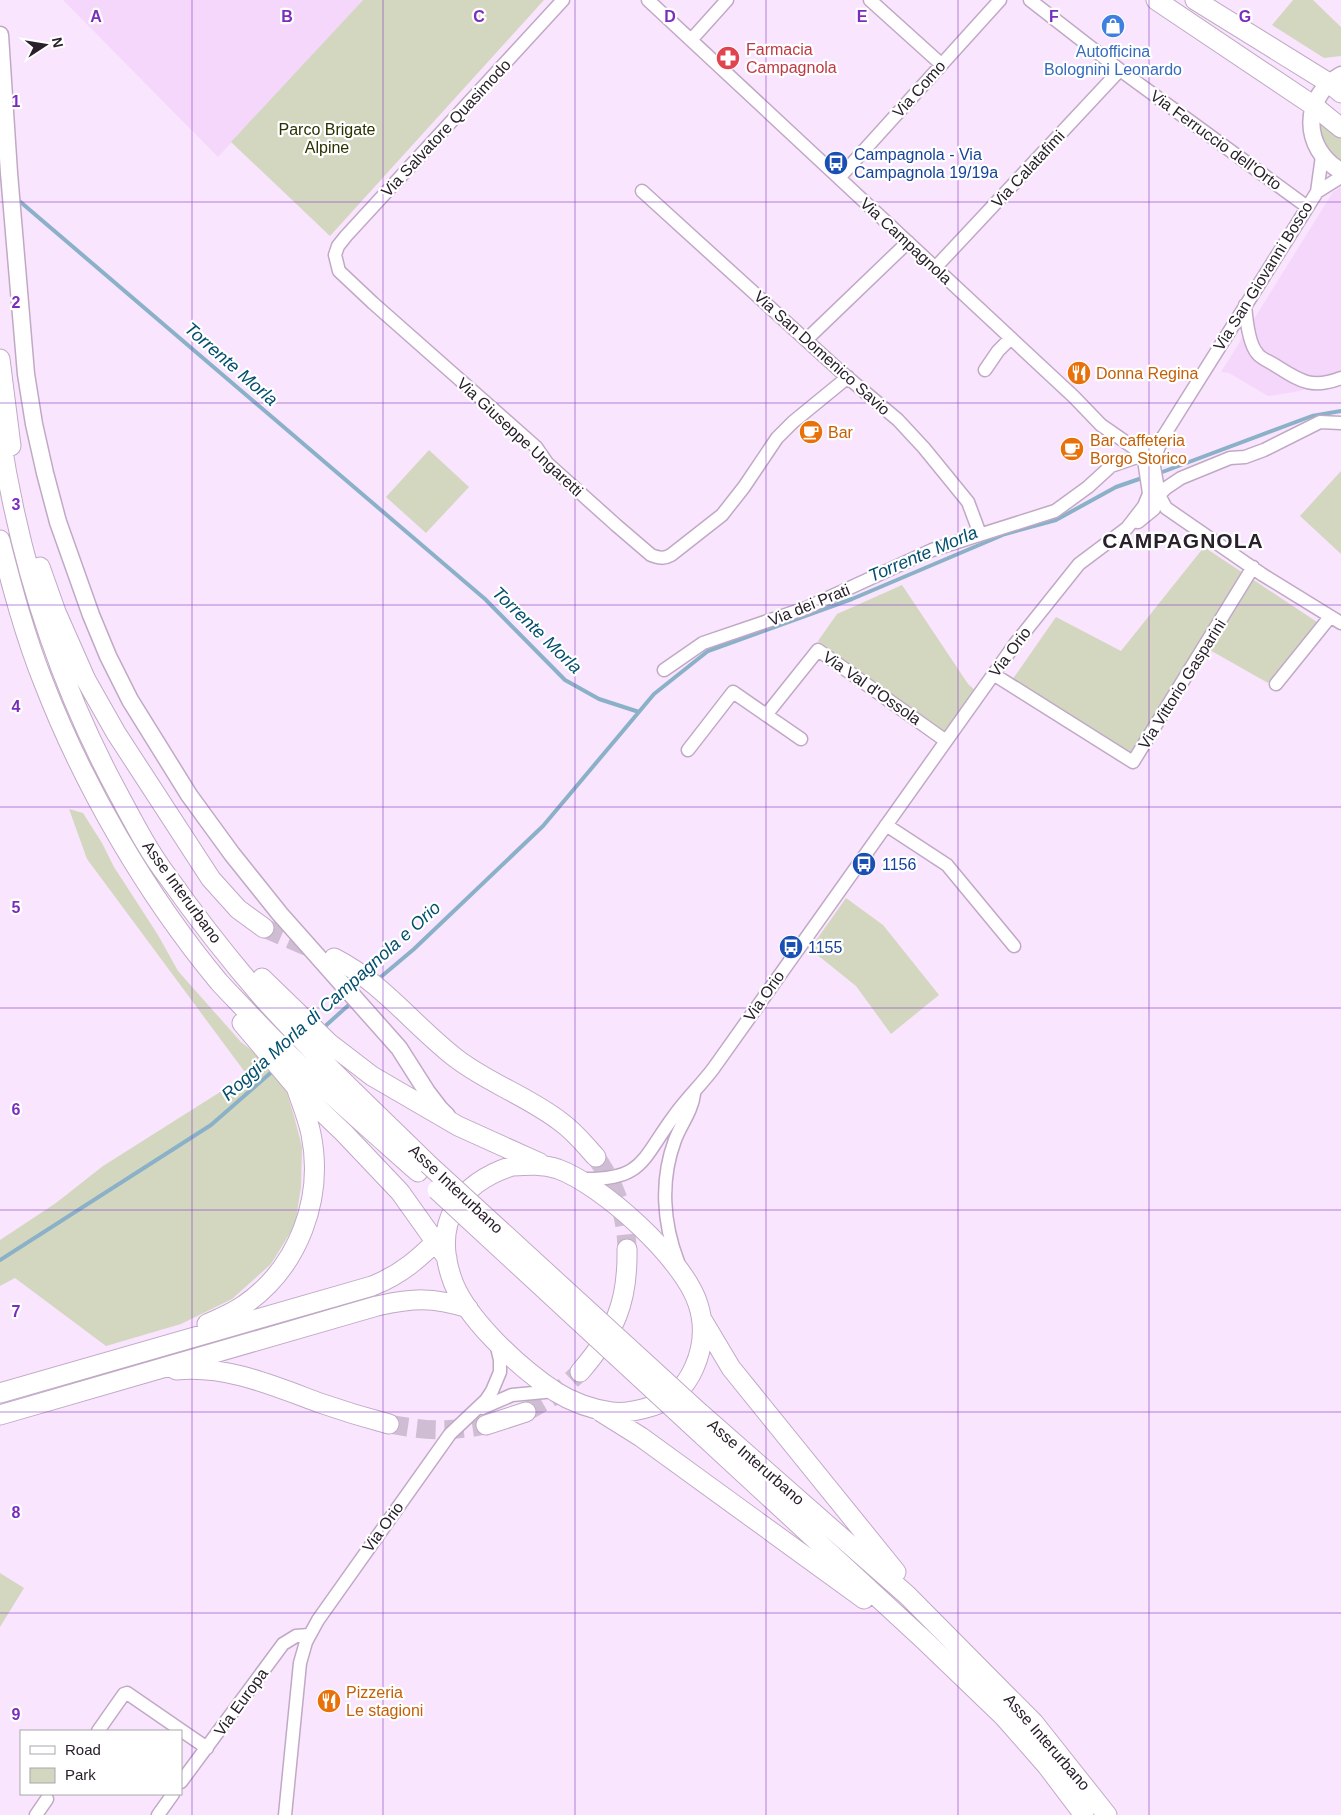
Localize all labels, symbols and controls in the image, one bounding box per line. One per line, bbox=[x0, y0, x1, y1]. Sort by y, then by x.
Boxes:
text: A bbox=[90, 8, 102, 25]
text: B bbox=[281, 8, 293, 25]
text: C bbox=[473, 8, 485, 25]
text: D bbox=[664, 8, 676, 25]
text: E bbox=[857, 8, 868, 25]
text: F bbox=[1049, 8, 1059, 25]
text: G bbox=[1239, 8, 1251, 25]
shop icon: Autofficina Bolognini Leonardo bbox=[1100, 13, 1126, 39]
north arrow bbox=[20, 20, 70, 70]
text: N bbox=[49, 36, 67, 49]
place label: Farmacia Campagnola bbox=[746, 41, 837, 76]
place label: Autofficina Bolognini Leonardo bbox=[1044, 43, 1182, 78]
pharmacy icon: Farmacia Campagnola bbox=[715, 45, 741, 71]
street label: Via Salvatore Quasimodo bbox=[378, 56, 514, 200]
street label: Via Como bbox=[889, 57, 949, 121]
street label: Via Ferruccio dell'Orto bbox=[1147, 87, 1285, 193]
text: 1 bbox=[12, 93, 21, 110]
park label: Parco Brigate Alpine bbox=[279, 121, 376, 156]
street label: Via Calatafimi bbox=[988, 127, 1068, 211]
place label: Campagnola - Via Campagnola 19/19a bbox=[854, 146, 998, 181]
bus stop icon: Campagnola - Via Campagnola 19/19a bbox=[823, 150, 849, 176]
street label: Via Campagnola bbox=[857, 195, 955, 288]
street label: Via San Giovanni Bosco bbox=[1210, 198, 1316, 354]
street label: Via San Domenico Savio bbox=[751, 288, 893, 418]
text: 2 bbox=[12, 294, 21, 311]
water label: Torrente Morla bbox=[181, 318, 281, 410]
restaurant icon: Donna Regina bbox=[1066, 360, 1092, 386]
place label: Donna Regina bbox=[1096, 365, 1198, 382]
street label: Via Giuseppe Ungaretti bbox=[454, 374, 586, 500]
cafe icon: Bar bbox=[798, 419, 824, 445]
place label: Bar bbox=[828, 424, 854, 441]
place label: Bar caffeteria Borgo Storico bbox=[1090, 432, 1187, 467]
cafe icon: Bar caffeteria Borgo Storico bbox=[1059, 436, 1085, 462]
text: 3 bbox=[12, 496, 21, 513]
water label: Torrente Morla bbox=[866, 522, 980, 586]
district label: CAMPAGNOLA bbox=[1102, 529, 1264, 552]
street label: Via dei Prati bbox=[766, 581, 852, 629]
water label: Torrente Morla bbox=[488, 582, 586, 678]
street label: Via Vittorio Gasparini bbox=[1135, 616, 1229, 752]
street label: Via Orio bbox=[986, 624, 1034, 680]
street label: Via Val d'Ossola bbox=[820, 648, 924, 728]
text: 4 bbox=[12, 698, 21, 715]
street label: Asse Interurbano bbox=[139, 838, 225, 946]
bus stop icon: 1156 bbox=[851, 851, 877, 877]
place label: 1156 bbox=[882, 856, 917, 873]
water label: Roggia Morla di Campagnola e Orio bbox=[218, 897, 444, 1105]
text: 5 bbox=[12, 899, 21, 916]
bus stop icon: 1155 bbox=[778, 934, 804, 960]
place label: 1155 bbox=[808, 939, 843, 956]
street label: Via Orio bbox=[741, 967, 788, 1024]
text: 6 bbox=[12, 1101, 21, 1118]
street label: Asse Interurbano bbox=[406, 1141, 506, 1237]
text: 7 bbox=[12, 1303, 21, 1320]
street label: Asse Interurbano bbox=[704, 1416, 808, 1508]
street label: Via Orio bbox=[359, 1499, 407, 1555]
text: 8 bbox=[12, 1504, 21, 1521]
street label: Via Europa bbox=[211, 1665, 271, 1739]
place label: Pizzeria Le stagioni bbox=[346, 1684, 423, 1719]
restaurant icon: Pizzeria Le stagioni bbox=[316, 1688, 342, 1714]
street label: Asse Interurbano bbox=[1001, 1690, 1093, 1794]
text: 9 bbox=[12, 1706, 21, 1723]
legend bbox=[20, 1730, 182, 1795]
text: Road bbox=[65, 1741, 101, 1758]
text: Park bbox=[65, 1766, 96, 1783]

